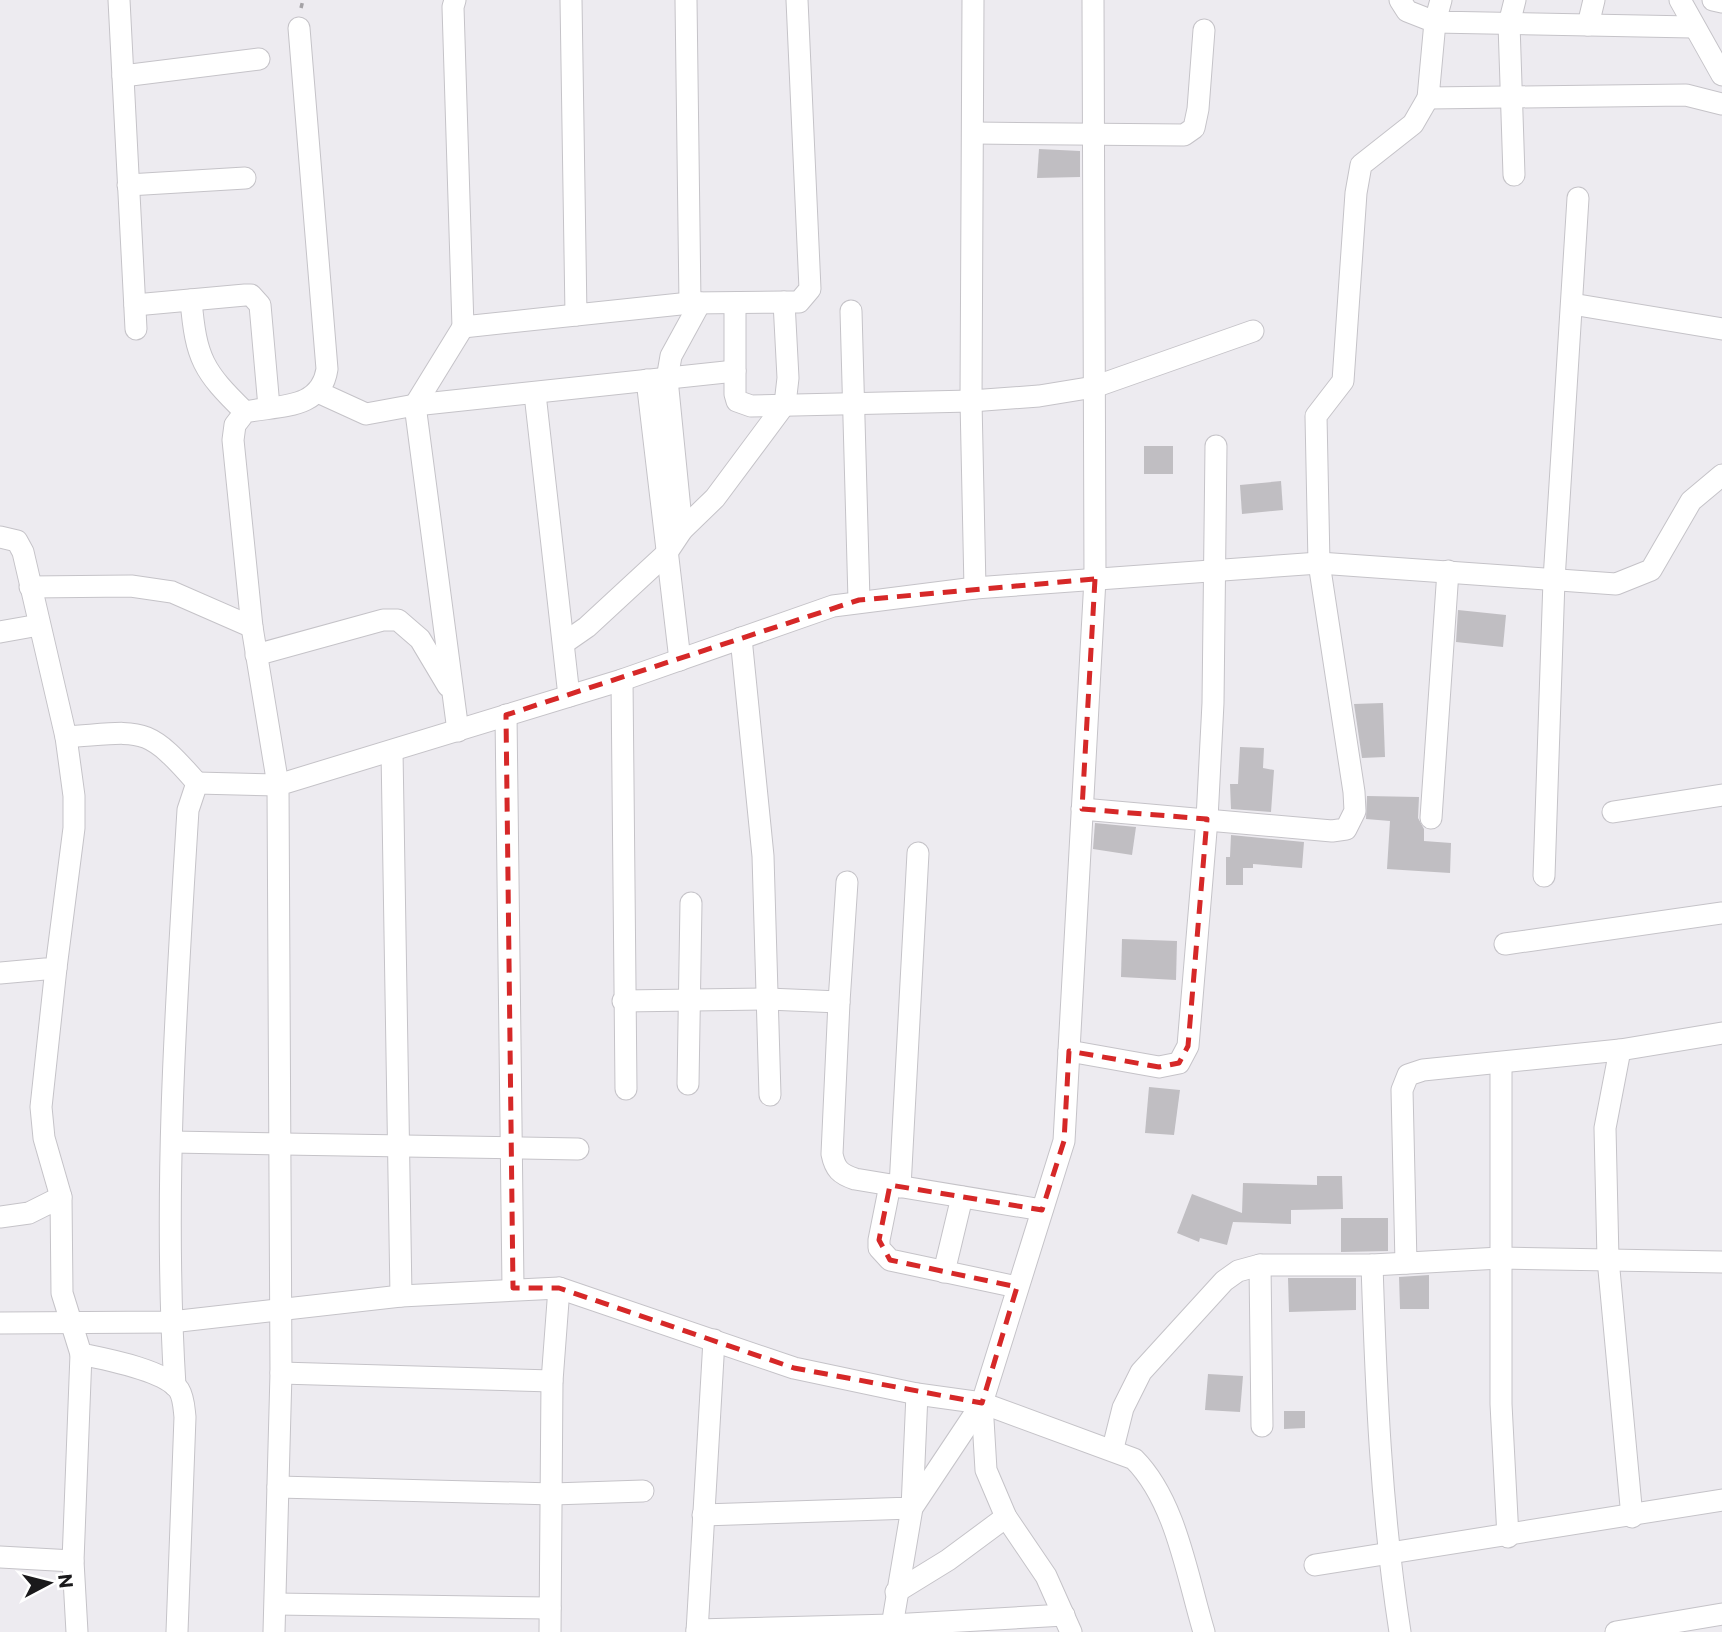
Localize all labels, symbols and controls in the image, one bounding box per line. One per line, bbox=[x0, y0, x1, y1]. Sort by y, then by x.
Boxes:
north arrow bbox=[14, 1548, 84, 1618]
text: N bbox=[54, 1572, 79, 1589]

